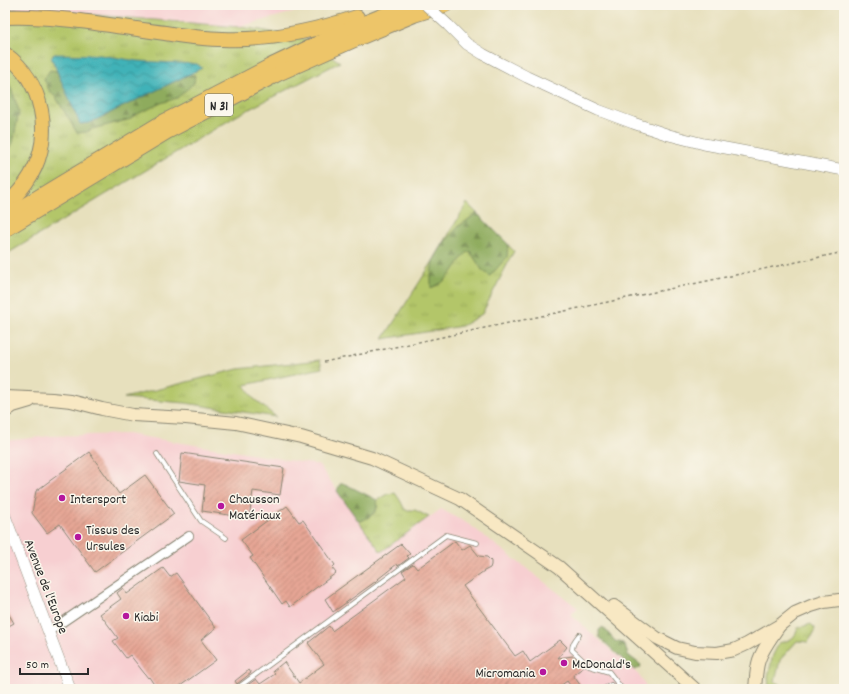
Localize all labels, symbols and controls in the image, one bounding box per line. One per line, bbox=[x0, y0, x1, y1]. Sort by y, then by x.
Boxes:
road number: N 31 bbox=[205, 94, 233, 116]
place label: Intersport bbox=[70, 490, 126, 510]
place label: Chausson Matériaux bbox=[229, 490, 281, 526]
marker: Intersport bbox=[57, 493, 67, 503]
marker: Chausson Matériaux bbox=[216, 501, 226, 511]
place label: Tissus des Ursules bbox=[86, 521, 140, 557]
marker: Tissus des Ursules bbox=[73, 532, 83, 542]
street label: Avenue de l'Europe bbox=[18, 536, 72, 637]
place label: Kiabi bbox=[134, 608, 159, 628]
marker: Kiabi bbox=[121, 611, 131, 621]
scale bar bbox=[20, 650, 88, 676]
place label: McDonald's bbox=[572, 655, 631, 675]
text: 50 m bbox=[26, 657, 49, 674]
marker: McDonald's bbox=[559, 658, 569, 668]
place label: Micromania bbox=[475, 664, 535, 684]
marker: Micromania bbox=[538, 667, 548, 677]

